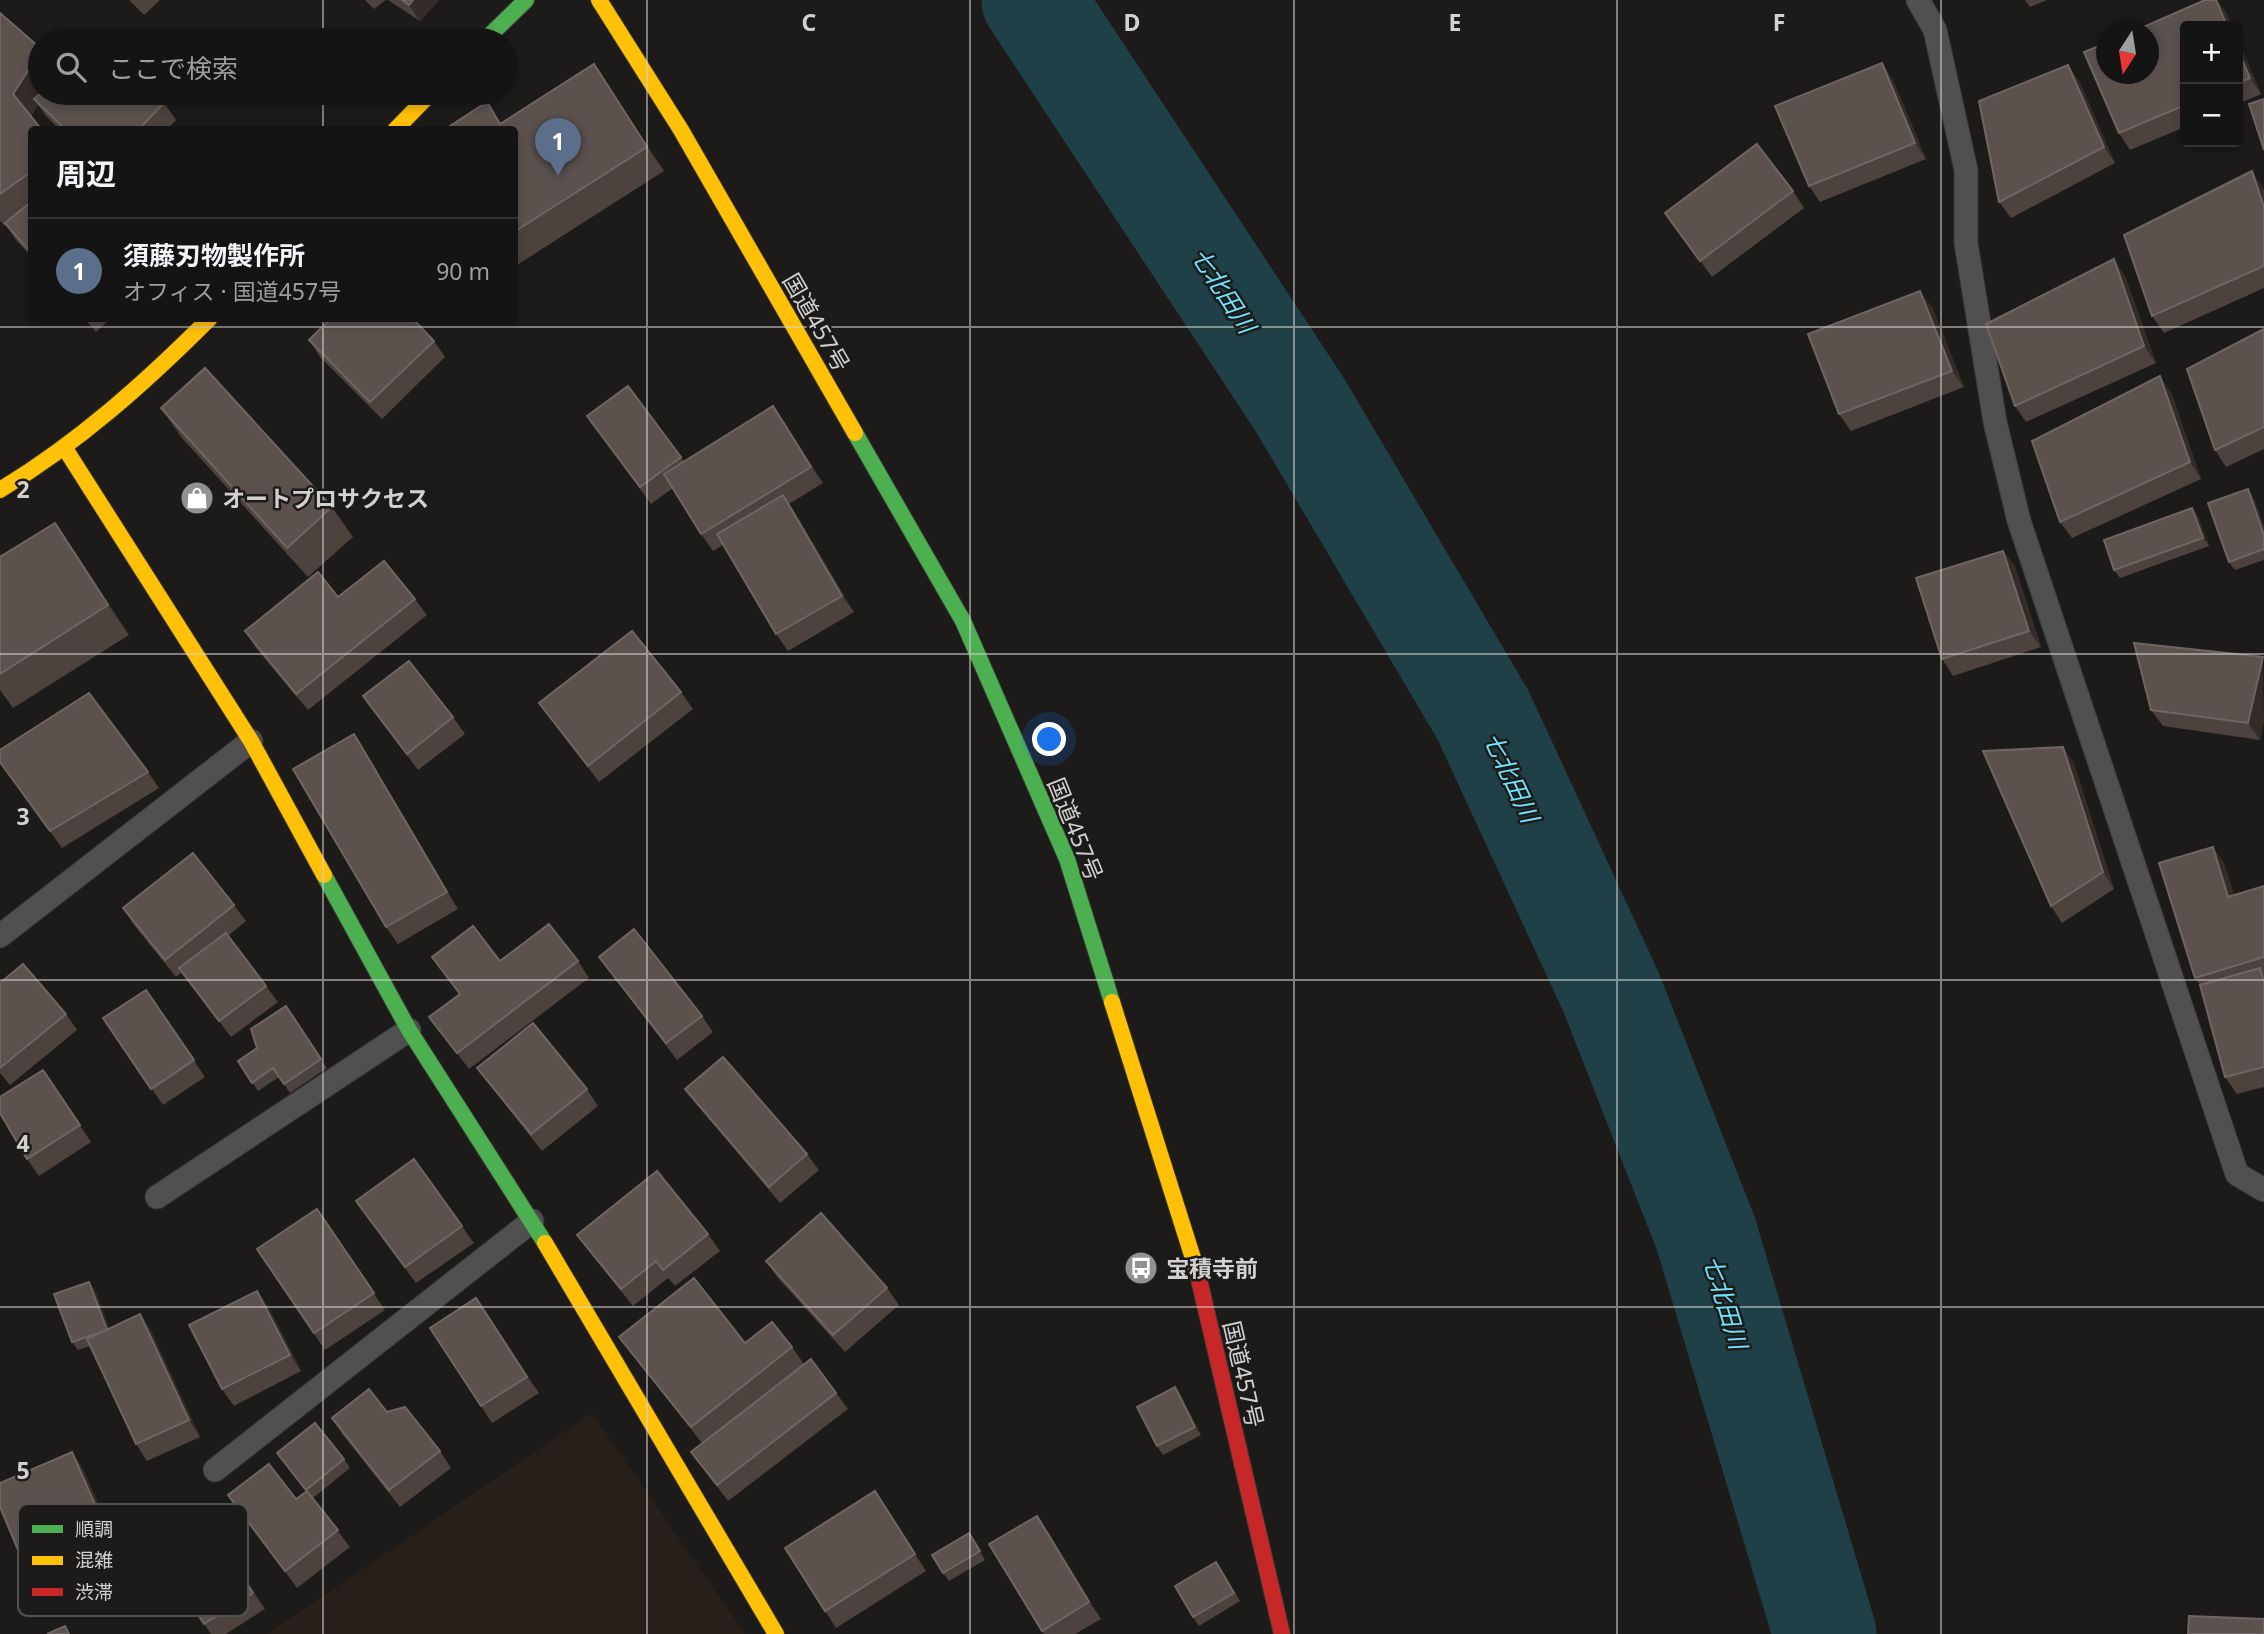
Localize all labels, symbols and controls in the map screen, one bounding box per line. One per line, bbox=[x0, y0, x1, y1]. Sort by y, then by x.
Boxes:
text: C bbox=[802, 6, 817, 38]
text: D bbox=[1124, 6, 1140, 38]
text: E bbox=[1449, 6, 1461, 38]
text: F bbox=[1773, 6, 1785, 38]
north arrow bbox=[2096, 21, 2159, 84]
map controls bbox=[2180, 21, 2243, 147]
button: + bbox=[2180, 21, 2243, 84]
search box bbox=[28, 28, 518, 105]
icon: search bbox=[52, 48, 90, 86]
text: ここで検索 bbox=[108, 50, 238, 86]
button: − bbox=[2180, 84, 2243, 147]
pin: 1 bbox=[535, 118, 581, 176]
text: 周辺 bbox=[56, 153, 116, 194]
text: 須藤刃物製作所 bbox=[123, 237, 305, 273]
water label: 七北田川 bbox=[1184, 241, 1266, 342]
text: 1 bbox=[72, 255, 86, 287]
text: 90 m bbox=[436, 255, 490, 287]
street label: 国道457号 bbox=[776, 267, 858, 377]
text: オフィス · 国道457号 bbox=[123, 275, 341, 307]
text: 2 bbox=[16, 473, 30, 505]
shop icon: オートプロサクセス bbox=[178, 479, 216, 517]
place label: オートプロサクセス bbox=[222, 482, 429, 514]
your location bbox=[1032, 722, 1066, 756]
water label: 七北田川 bbox=[1477, 727, 1549, 830]
street label: 国道457号 bbox=[1041, 773, 1111, 885]
text: 3 bbox=[16, 800, 30, 832]
text: 4 bbox=[16, 1127, 30, 1159]
bus stop icon: 宝積寺前 bbox=[1122, 1249, 1160, 1287]
water label: 七北田川 bbox=[1696, 1251, 1757, 1356]
place label: 宝積寺前 bbox=[1166, 1252, 1258, 1284]
street label: 国道457号 bbox=[1216, 1318, 1272, 1430]
text: 5 bbox=[16, 1454, 30, 1486]
legend bbox=[18, 1504, 248, 1616]
text: 順調 bbox=[75, 1516, 113, 1542]
text: 混雑 bbox=[75, 1547, 113, 1573]
text: 渋滞 bbox=[75, 1579, 113, 1605]

